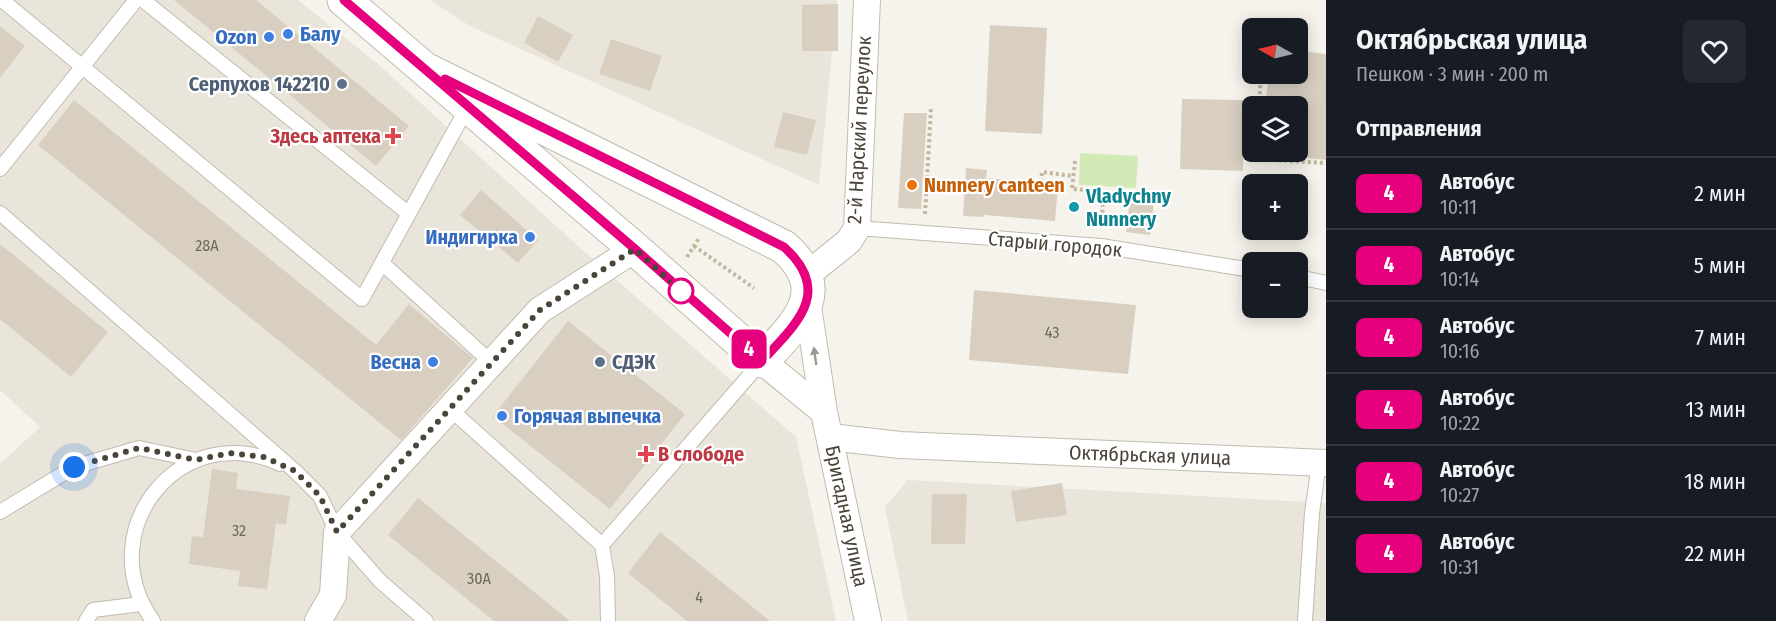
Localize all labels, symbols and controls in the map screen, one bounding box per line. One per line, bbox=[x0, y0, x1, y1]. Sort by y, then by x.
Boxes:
north arrow bbox=[1242, 18, 1308, 84]
map controls bbox=[1242, 18, 1308, 318]
button: heart bbox=[1683, 20, 1746, 83]
place label: Балу bbox=[300, 22, 341, 46]
text: Октябрьская улица bbox=[1356, 23, 1587, 56]
place label: Ozon bbox=[215, 25, 257, 49]
marker: Балу bbox=[281, 27, 295, 41]
marker: Ozon bbox=[262, 30, 276, 44]
street label: 2-й Нарский переулок bbox=[842, 35, 876, 225]
text: Пешком · 3 мин · 200 m bbox=[1356, 62, 1548, 86]
place label: Серпухов 142210 bbox=[189, 72, 330, 96]
marker: Серпухов 142210 bbox=[335, 77, 349, 91]
button: layers bbox=[1242, 96, 1308, 162]
text: Отправления bbox=[1356, 115, 1482, 142]
place label: Здесь аптека bbox=[269, 124, 381, 148]
marker: Здесь аптека bbox=[386, 129, 400, 143]
text: Автобус bbox=[1440, 168, 1515, 195]
place label: Nunnery canteen bbox=[924, 173, 1065, 197]
button: + bbox=[1242, 174, 1308, 240]
marker: Nunnery canteen bbox=[905, 178, 919, 192]
text: 4 bbox=[1384, 180, 1394, 206]
text: 2 мин bbox=[1694, 180, 1746, 207]
place label: Vladychny Nunnery bbox=[1085, 184, 1172, 231]
text: 10:11 bbox=[1440, 195, 1477, 219]
marker: Vladychny Nunnery bbox=[1067, 200, 1081, 214]
place label: Индигирка bbox=[425, 225, 518, 249]
street label: Старый городок bbox=[987, 226, 1124, 262]
marker: Индигирка bbox=[523, 230, 537, 244]
house number: 28А bbox=[195, 236, 219, 255]
text: Автобус bbox=[1440, 240, 1515, 267]
button: − bbox=[1242, 252, 1308, 318]
text: 4 bbox=[1384, 252, 1394, 278]
text: 5 мин bbox=[1694, 252, 1746, 279]
text: 10:14 bbox=[1440, 267, 1479, 291]
unlabelled marker bbox=[668, 278, 694, 304]
text: Автобус bbox=[1440, 312, 1515, 339]
house number: 43 bbox=[1045, 323, 1059, 342]
text: 4 bbox=[1384, 324, 1394, 350]
text: 7 мин bbox=[1695, 324, 1746, 351]
line badge: 4 bbox=[730, 330, 768, 368]
text: 4 bbox=[744, 336, 754, 362]
text: 10:16 bbox=[1440, 339, 1479, 363]
one-way arrow bbox=[811, 346, 820, 365]
place label: Весна bbox=[370, 350, 421, 374]
place label: СДЭК bbox=[612, 350, 656, 374]
marker: Весна bbox=[426, 355, 440, 369]
marker: СДЭК bbox=[593, 355, 607, 369]
text: Автобус bbox=[1440, 384, 1515, 411]
text: 4 bbox=[1384, 396, 1394, 422]
text: 13 мин bbox=[1685, 396, 1746, 423]
place label: Горячая выпечка bbox=[514, 404, 661, 428]
marker: Горячая выпечка bbox=[495, 409, 509, 423]
text: 10:22 bbox=[1440, 411, 1480, 435]
street label: Октябрьская улица bbox=[1069, 440, 1231, 470]
place label: В слободе bbox=[658, 442, 744, 466]
street label: Бригадная улица bbox=[820, 443, 874, 589]
marker: В слободе bbox=[639, 447, 653, 461]
your location bbox=[59, 452, 89, 482]
text: Автобус bbox=[1440, 456, 1515, 483]
text: 4 bbox=[1384, 468, 1394, 494]
text: 18 мин bbox=[1684, 468, 1746, 495]
text: 10:27 bbox=[1440, 483, 1479, 507]
house number: 32 bbox=[232, 521, 246, 540]
text: Автобус bbox=[1440, 528, 1515, 555]
text: 4 bbox=[1384, 540, 1394, 566]
text: 22 мин bbox=[1685, 540, 1746, 567]
text: 10:31 bbox=[1440, 555, 1479, 579]
house number: 30А bbox=[467, 569, 492, 588]
house number: 4 bbox=[695, 588, 703, 607]

